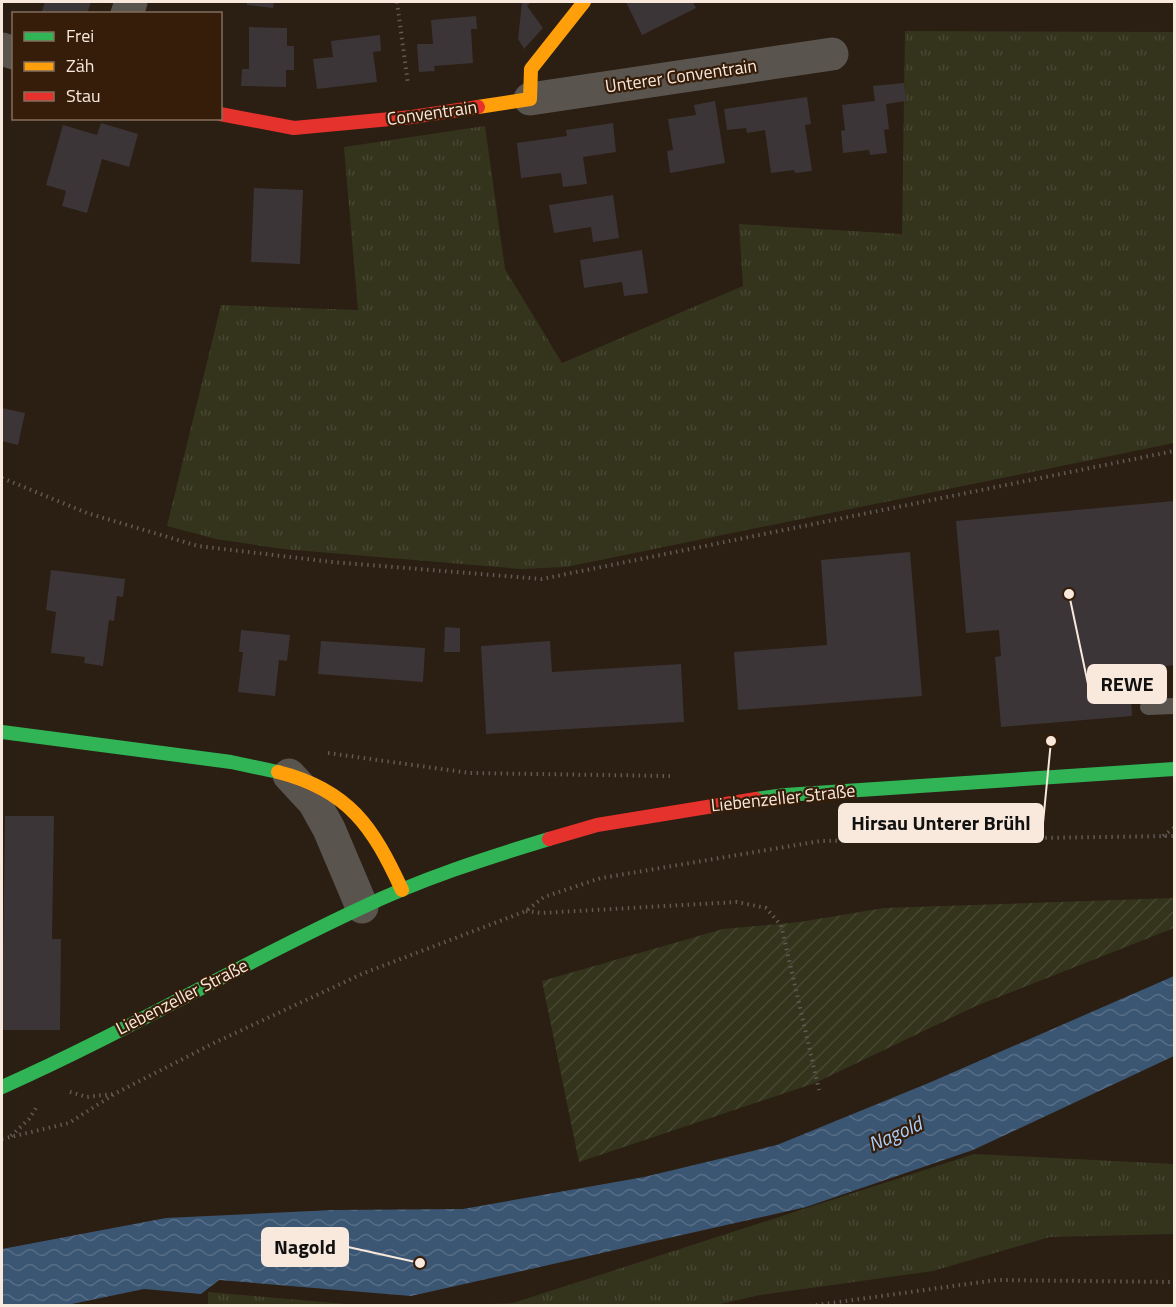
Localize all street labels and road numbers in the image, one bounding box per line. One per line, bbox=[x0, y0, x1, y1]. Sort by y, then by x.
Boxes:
street label: Unterer Conventrain bbox=[603, 51, 759, 100]
street label: Conventrain bbox=[385, 93, 479, 132]
street label: Liebenzeller Straße bbox=[709, 776, 857, 819]
street label: Liebenzeller Straße bbox=[111, 952, 253, 1042]

